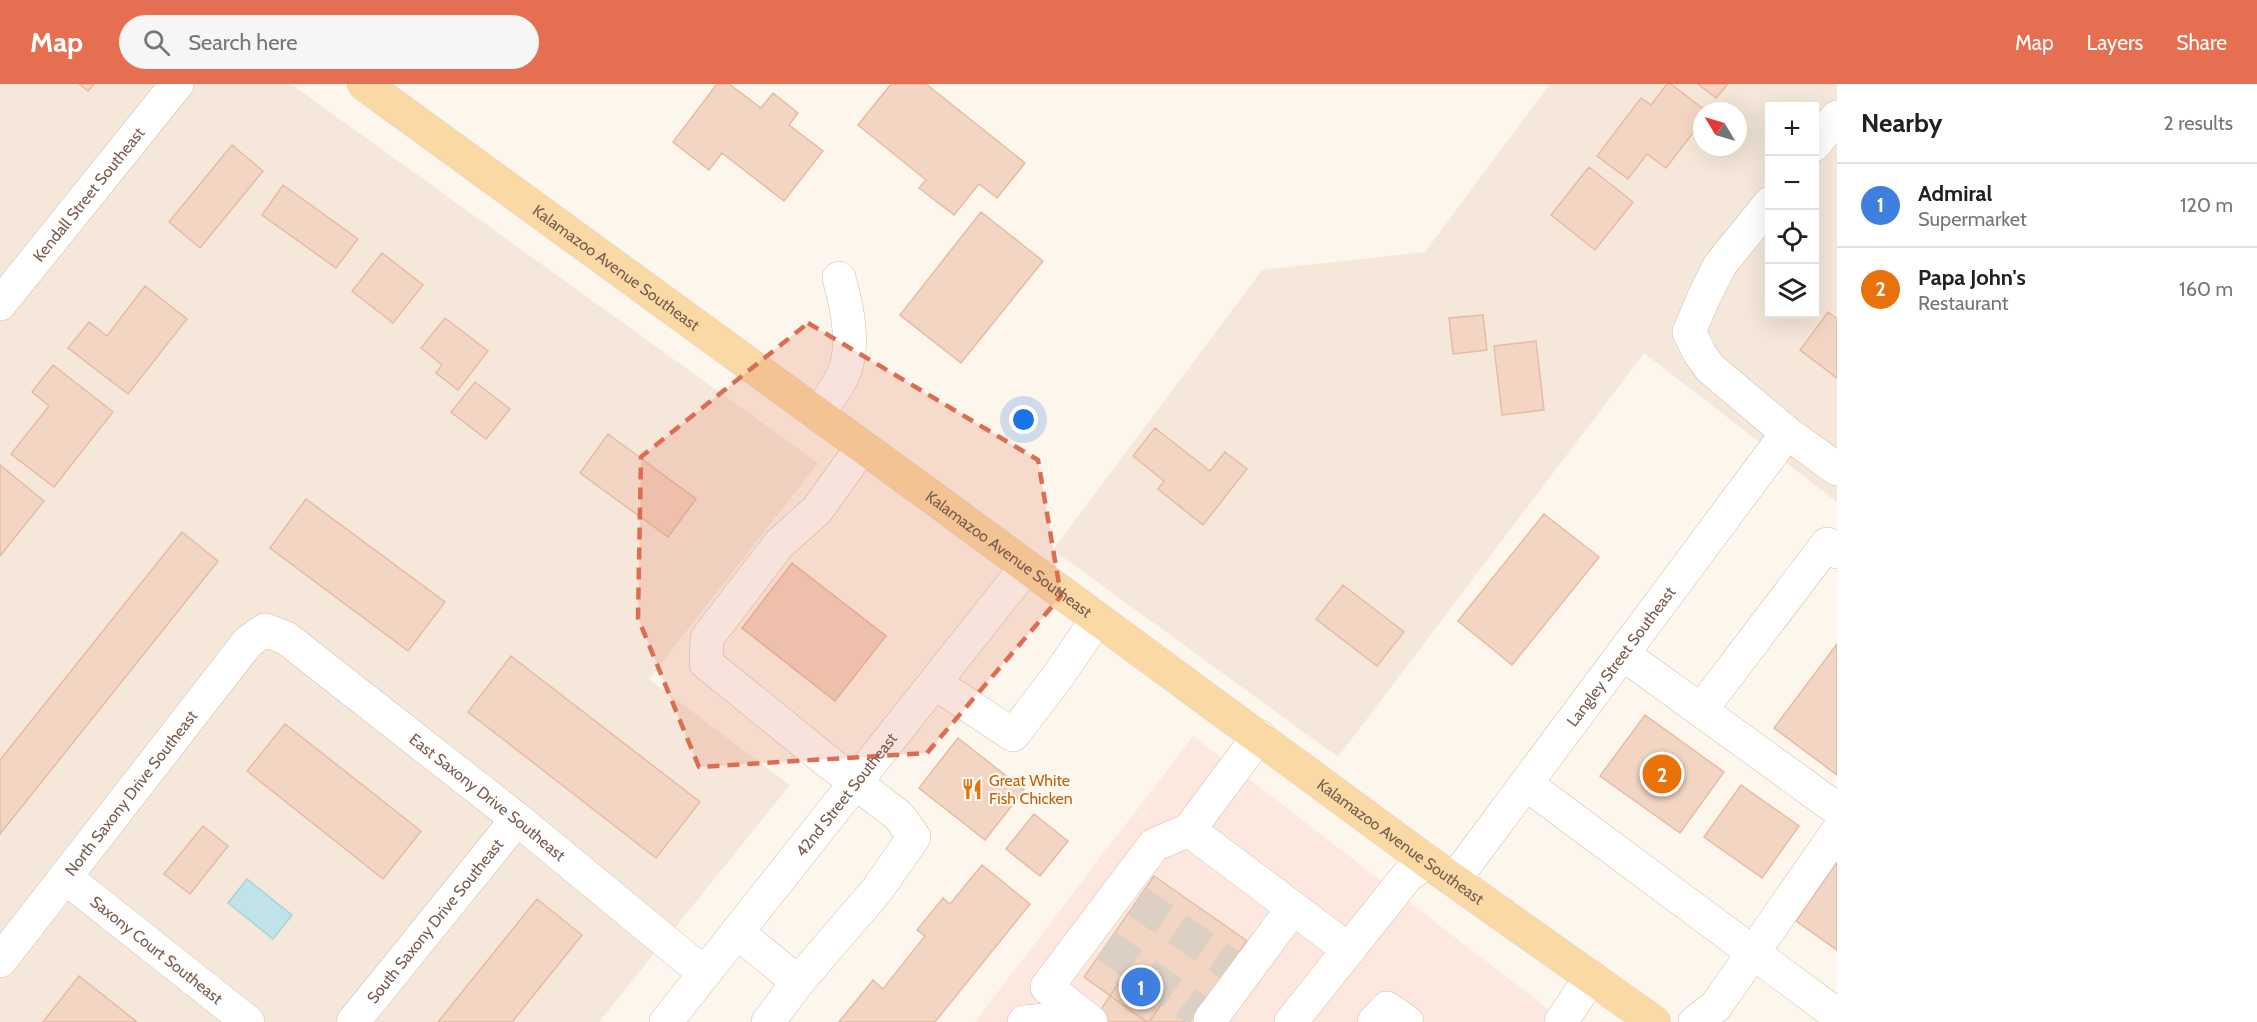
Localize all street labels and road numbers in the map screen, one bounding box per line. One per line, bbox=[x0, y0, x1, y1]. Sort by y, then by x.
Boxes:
street label: Kendall Street Southeast bbox=[29, 123, 149, 265]
street label: Kalamazoo Avenue Southeast bbox=[529, 201, 704, 335]
street label: Kalamazoo Avenue Southeast bbox=[922, 487, 1096, 622]
street label: Langley Street Southeast bbox=[1563, 582, 1680, 730]
street label: North Saxony Drive Southeast bbox=[61, 706, 202, 880]
street label: East Saxony Drive Southeast bbox=[406, 729, 570, 865]
street label: 42nd Street Southeast bbox=[792, 729, 901, 861]
street label: Kalamazoo Avenue Southeast bbox=[1313, 775, 1488, 909]
street label: South Saxony Drive Southeast bbox=[363, 835, 508, 1007]
street label: Saxony Court Southeast bbox=[87, 892, 227, 1009]

